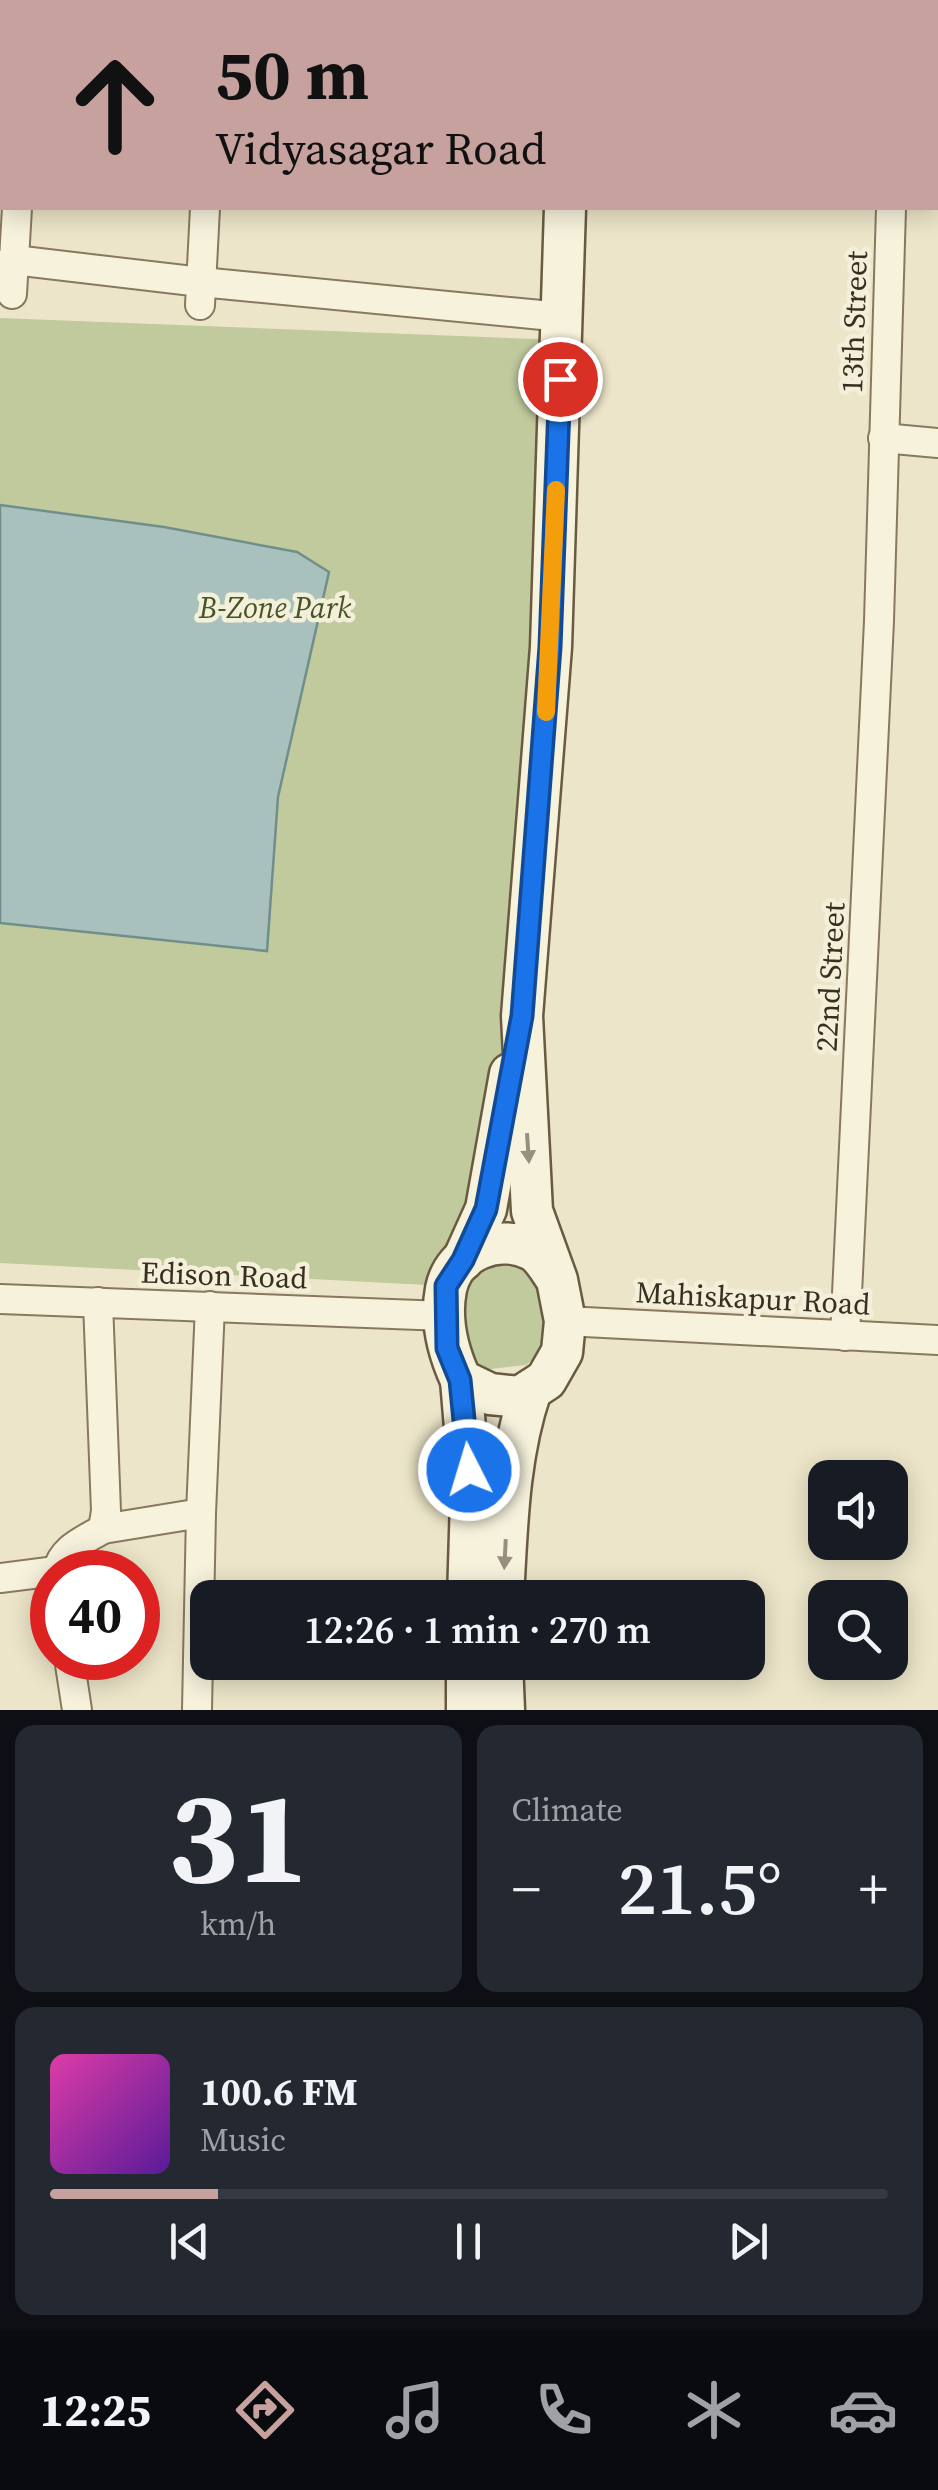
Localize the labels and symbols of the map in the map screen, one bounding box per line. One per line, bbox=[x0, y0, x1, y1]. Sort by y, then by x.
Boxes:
street label: 13th Street bbox=[831, 250, 877, 394]
pin bbox=[518, 337, 603, 422]
park label: B-Zone Park bbox=[198, 587, 352, 628]
street label: 22nd Street bbox=[806, 901, 854, 1053]
one-way arrow bbox=[520, 1133, 536, 1165]
street label: Edison Road bbox=[140, 1252, 308, 1298]
street label: Mahiskapur Road bbox=[635, 1271, 871, 1325]
position arrow bbox=[417, 1418, 521, 1522]
one-way arrow bbox=[497, 1539, 513, 1571]
speed limit sign: 40 bbox=[30, 1550, 160, 1680]

